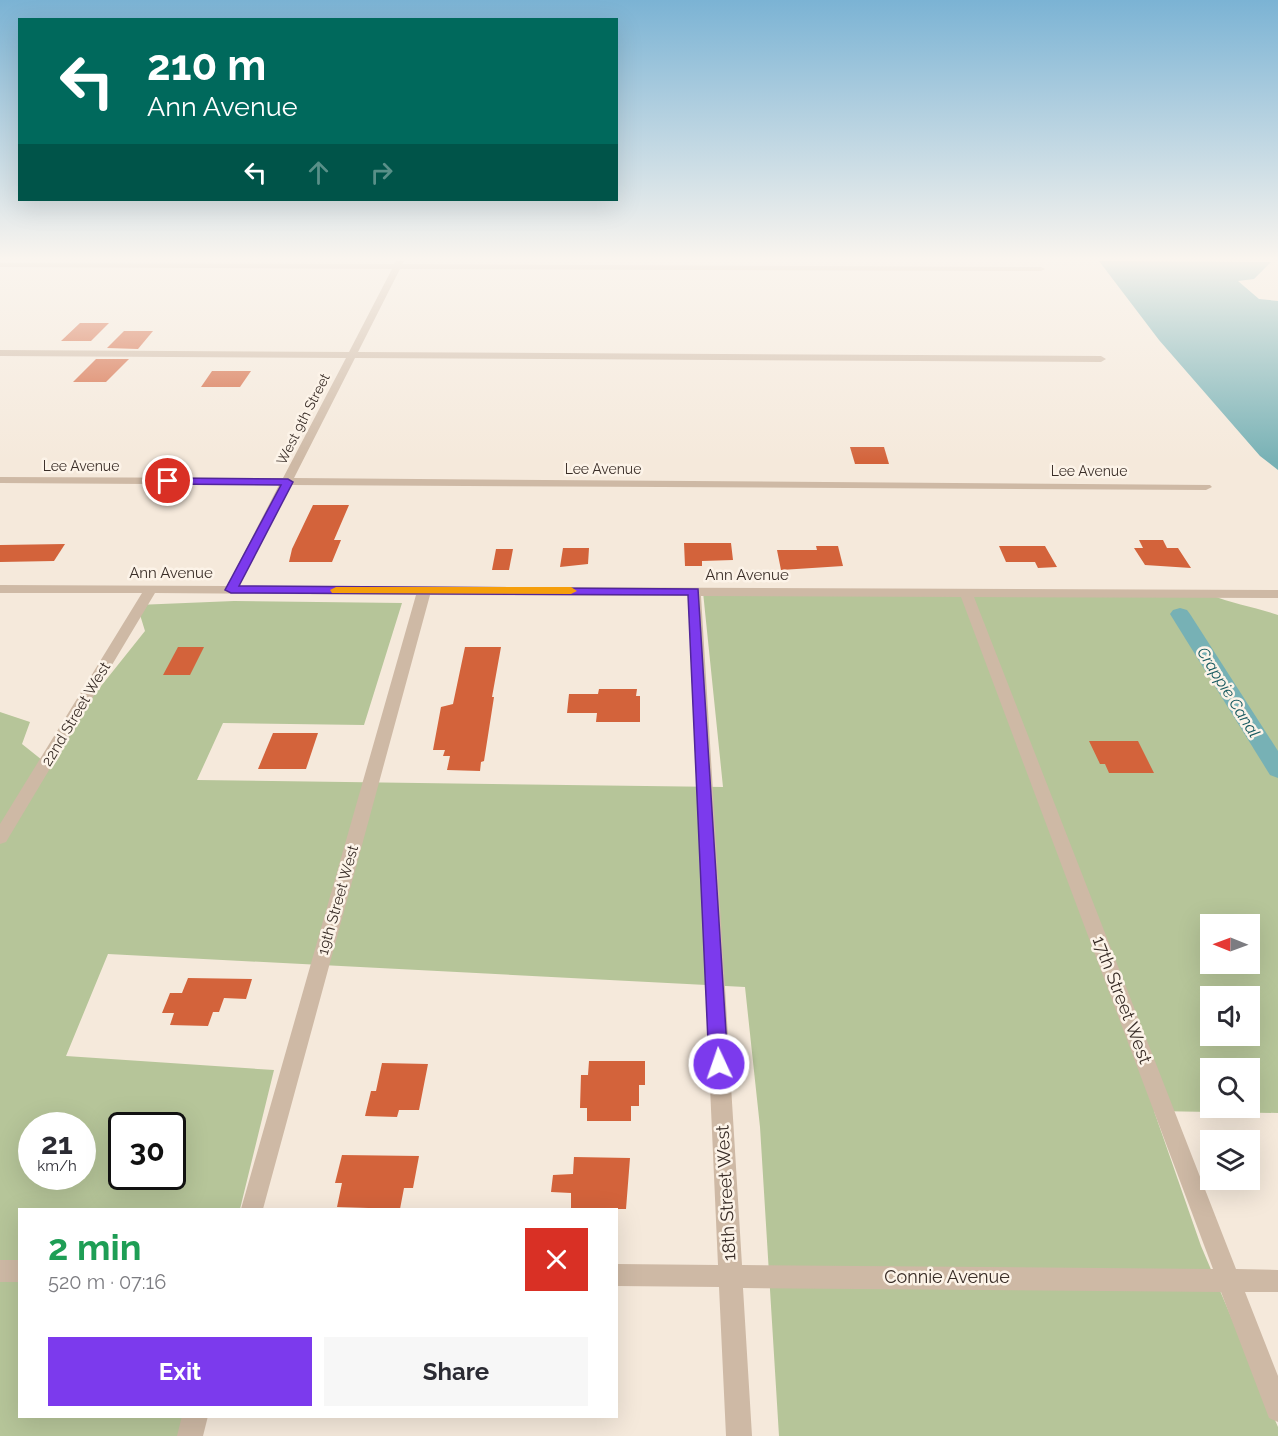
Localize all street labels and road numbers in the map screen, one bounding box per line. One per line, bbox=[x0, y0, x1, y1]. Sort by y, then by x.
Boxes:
street label: West 9th Street bbox=[273, 370, 333, 467]
street label: Lee Avenue bbox=[43, 458, 119, 474]
street label: Lee Avenue bbox=[565, 461, 641, 477]
street label: Lee Avenue bbox=[1051, 463, 1127, 479]
street label: Ann Avenue bbox=[129, 564, 213, 582]
street label: Ann Avenue bbox=[705, 566, 789, 584]
street label: 22nd Street West bbox=[38, 659, 114, 769]
street label: 19th Street West bbox=[314, 843, 362, 957]
street label: 17th Street West bbox=[1088, 933, 1156, 1067]
street label: 18th Street West bbox=[711, 1124, 740, 1262]
street label: Connie Avenue bbox=[884, 1266, 1010, 1287]

